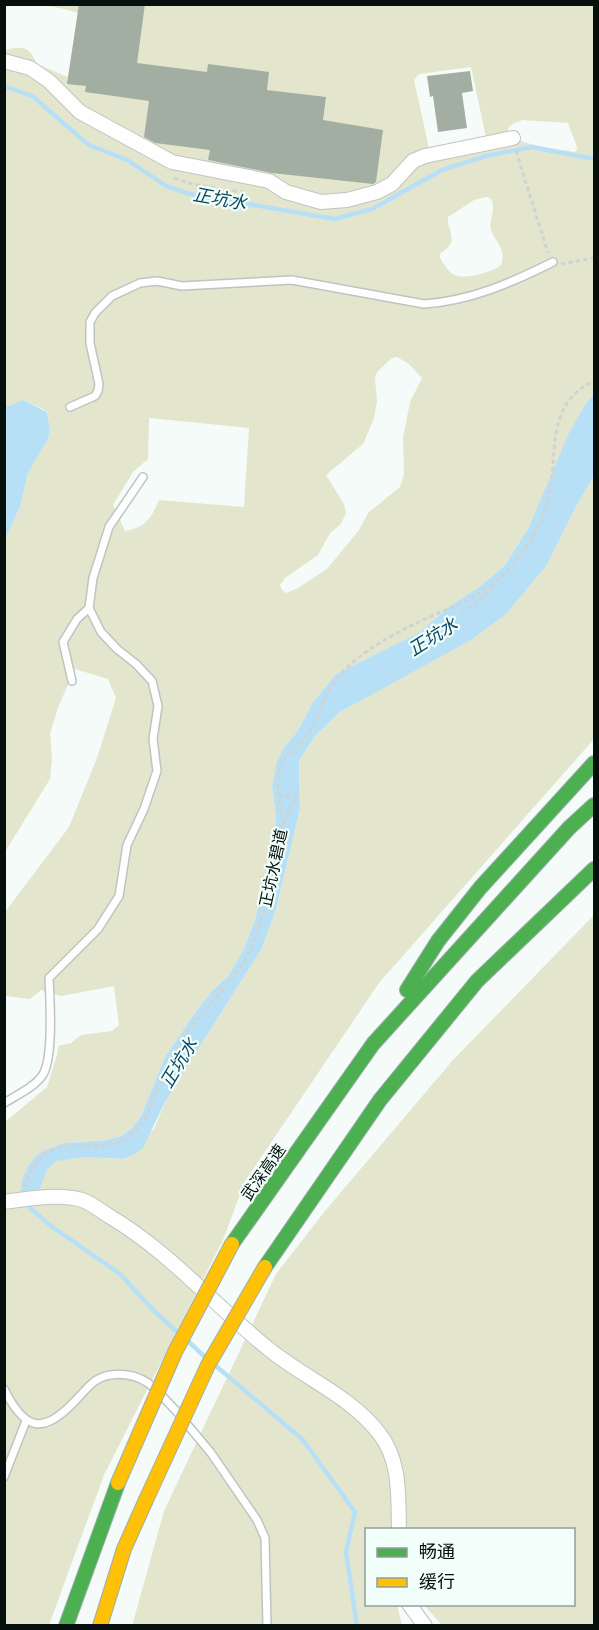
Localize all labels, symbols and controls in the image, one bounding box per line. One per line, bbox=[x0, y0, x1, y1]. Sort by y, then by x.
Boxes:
water label: 正坑水 bbox=[191, 181, 250, 217]
water label: 正坑水 bbox=[403, 610, 464, 662]
street label: 正坑水碧道 bbox=[253, 826, 293, 910]
water label: 正坑水 bbox=[153, 1032, 205, 1093]
street label: 武深高速 bbox=[235, 1139, 291, 1205]
legend bbox=[365, 1528, 575, 1606]
text: 畅通 bbox=[419, 1538, 455, 1565]
text: 缓行 bbox=[419, 1568, 455, 1595]

